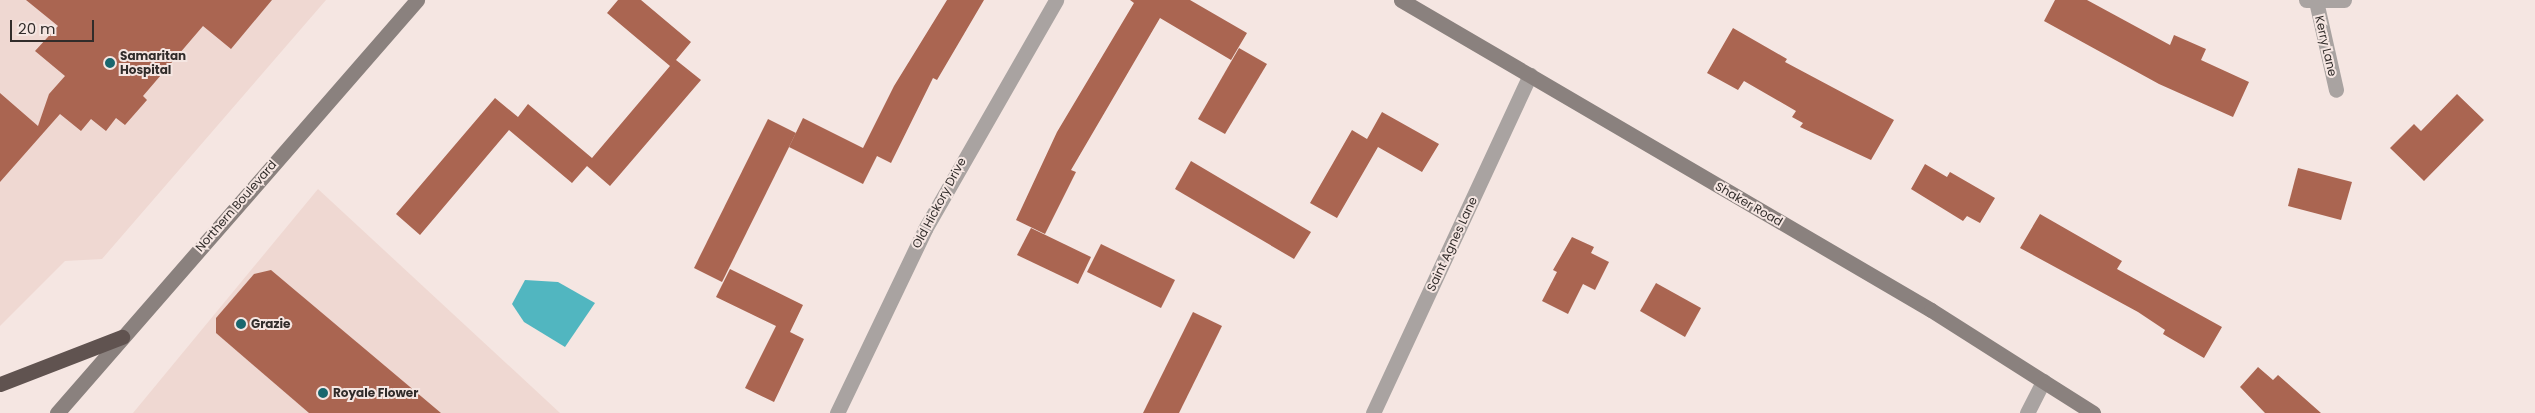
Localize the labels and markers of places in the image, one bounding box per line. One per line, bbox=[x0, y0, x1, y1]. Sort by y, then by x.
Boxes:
place label: Samaritan Hospital bbox=[120, 49, 186, 77]
marker: Samaritan Hospital bbox=[104, 57, 116, 69]
place label: Grazie bbox=[251, 317, 290, 331]
marker: Grazie bbox=[235, 318, 247, 330]
place label: Royale Flower bbox=[333, 386, 418, 400]
marker: Royale Flower bbox=[317, 387, 329, 399]

